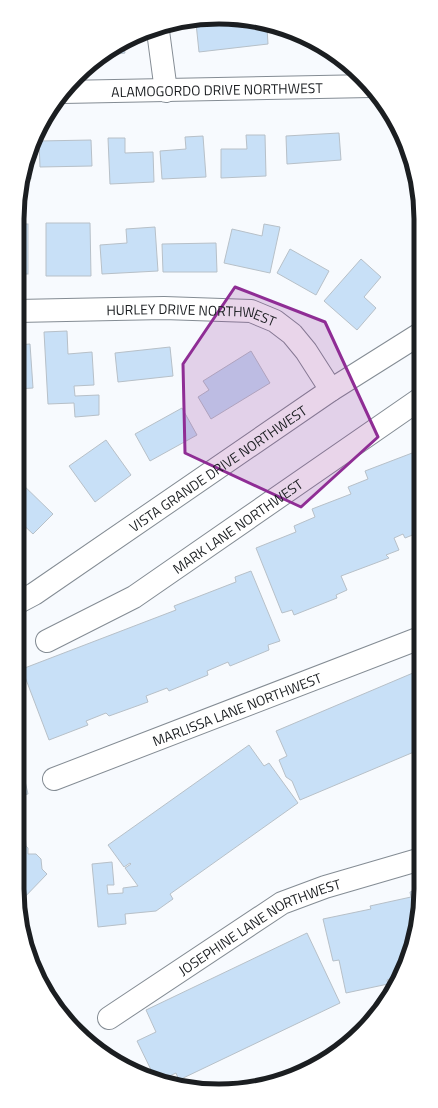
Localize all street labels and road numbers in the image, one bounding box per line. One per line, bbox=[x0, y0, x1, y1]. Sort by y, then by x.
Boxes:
street label: ALAMOGORDO DRIVE NORTHWEST bbox=[111, 76, 324, 102]
street label: HURLEY DRIVE NORTHWEST bbox=[106, 297, 280, 331]
street label: VISTA GRANDE DRIVE NORTHWEST bbox=[125, 399, 311, 536]
street label: MARK LANE NORTHWEST bbox=[168, 473, 307, 578]
street label: MARLISSA LANE NORTHWEST bbox=[149, 666, 325, 751]
street label: JOSEPHINE LANE NORTHWEST bbox=[174, 872, 344, 980]

